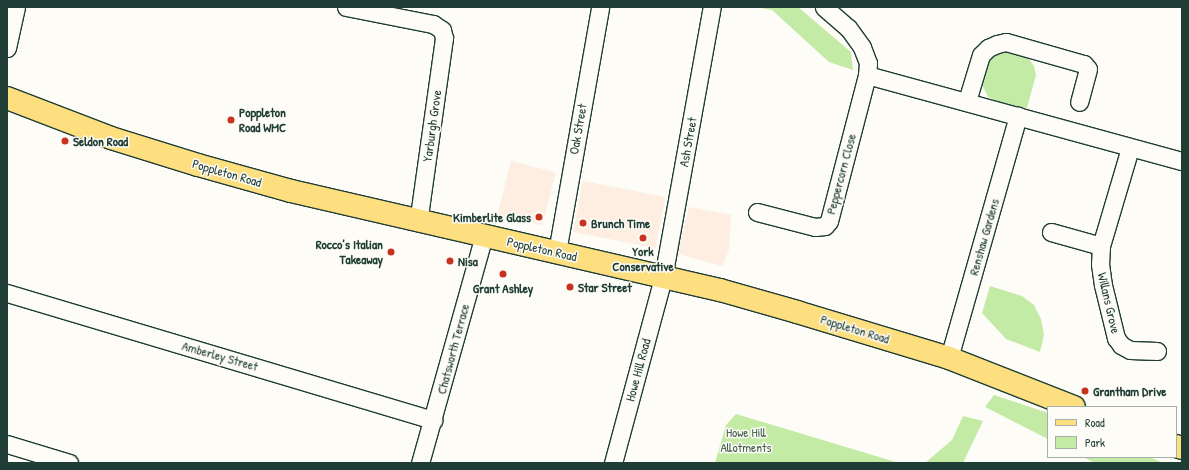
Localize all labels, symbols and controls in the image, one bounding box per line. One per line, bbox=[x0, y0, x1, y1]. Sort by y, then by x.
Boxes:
street label: Yarburgh Grove bbox=[419, 89, 445, 163]
street label: Oak Street bbox=[566, 103, 590, 155]
place label: Poppleton Road WMC bbox=[239, 105, 286, 136]
marker: Poppleton Road WMC bbox=[226, 115, 236, 125]
street label: Ash Street bbox=[676, 116, 700, 168]
street label: Peppercorn Close bbox=[823, 132, 859, 216]
place label: Seldon Road bbox=[73, 133, 128, 149]
marker: Seldon Road bbox=[60, 136, 70, 146]
street label: Poppleton Road bbox=[191, 156, 263, 190]
street label: Renshaw Gardens bbox=[966, 197, 1002, 277]
place label: Kimberlite Glass bbox=[453, 209, 531, 225]
marker: Kimberlite Glass bbox=[534, 212, 544, 222]
place label: Brunch Time bbox=[591, 215, 650, 231]
marker: Brunch Time bbox=[578, 218, 588, 228]
street label: Poppleton Road bbox=[506, 233, 578, 265]
marker: York Conservative bbox=[638, 233, 648, 243]
place label: Rocco’s Italian Takeaway bbox=[316, 237, 383, 268]
place label: York Conservative bbox=[612, 244, 674, 275]
marker: Rocco’s Italian Takeaway bbox=[386, 247, 396, 257]
place label: Nisa bbox=[458, 253, 478, 269]
marker: Nisa bbox=[445, 256, 455, 266]
marker: Grant Ashley bbox=[498, 269, 508, 279]
street label: Willans Grove bbox=[1094, 271, 1124, 335]
place label: Star Street bbox=[578, 279, 632, 295]
place label: Grant Ashley bbox=[473, 280, 533, 296]
marker: Star Street bbox=[565, 282, 575, 292]
street label: Chatsworth Terrace bbox=[433, 302, 473, 396]
street label: Poppleton Road bbox=[819, 311, 891, 347]
street label: Howe Hill Road bbox=[622, 337, 654, 403]
street label: Amberley Street bbox=[180, 338, 260, 374]
place label: Grantham Drive bbox=[1093, 383, 1167, 399]
marker: Grantham Drive bbox=[1080, 386, 1090, 396]
legend bbox=[1047, 406, 1177, 458]
text: Road bbox=[1085, 414, 1105, 431]
park label: Howe Hill Allotments bbox=[720, 425, 772, 456]
text: Park bbox=[1085, 434, 1105, 451]

